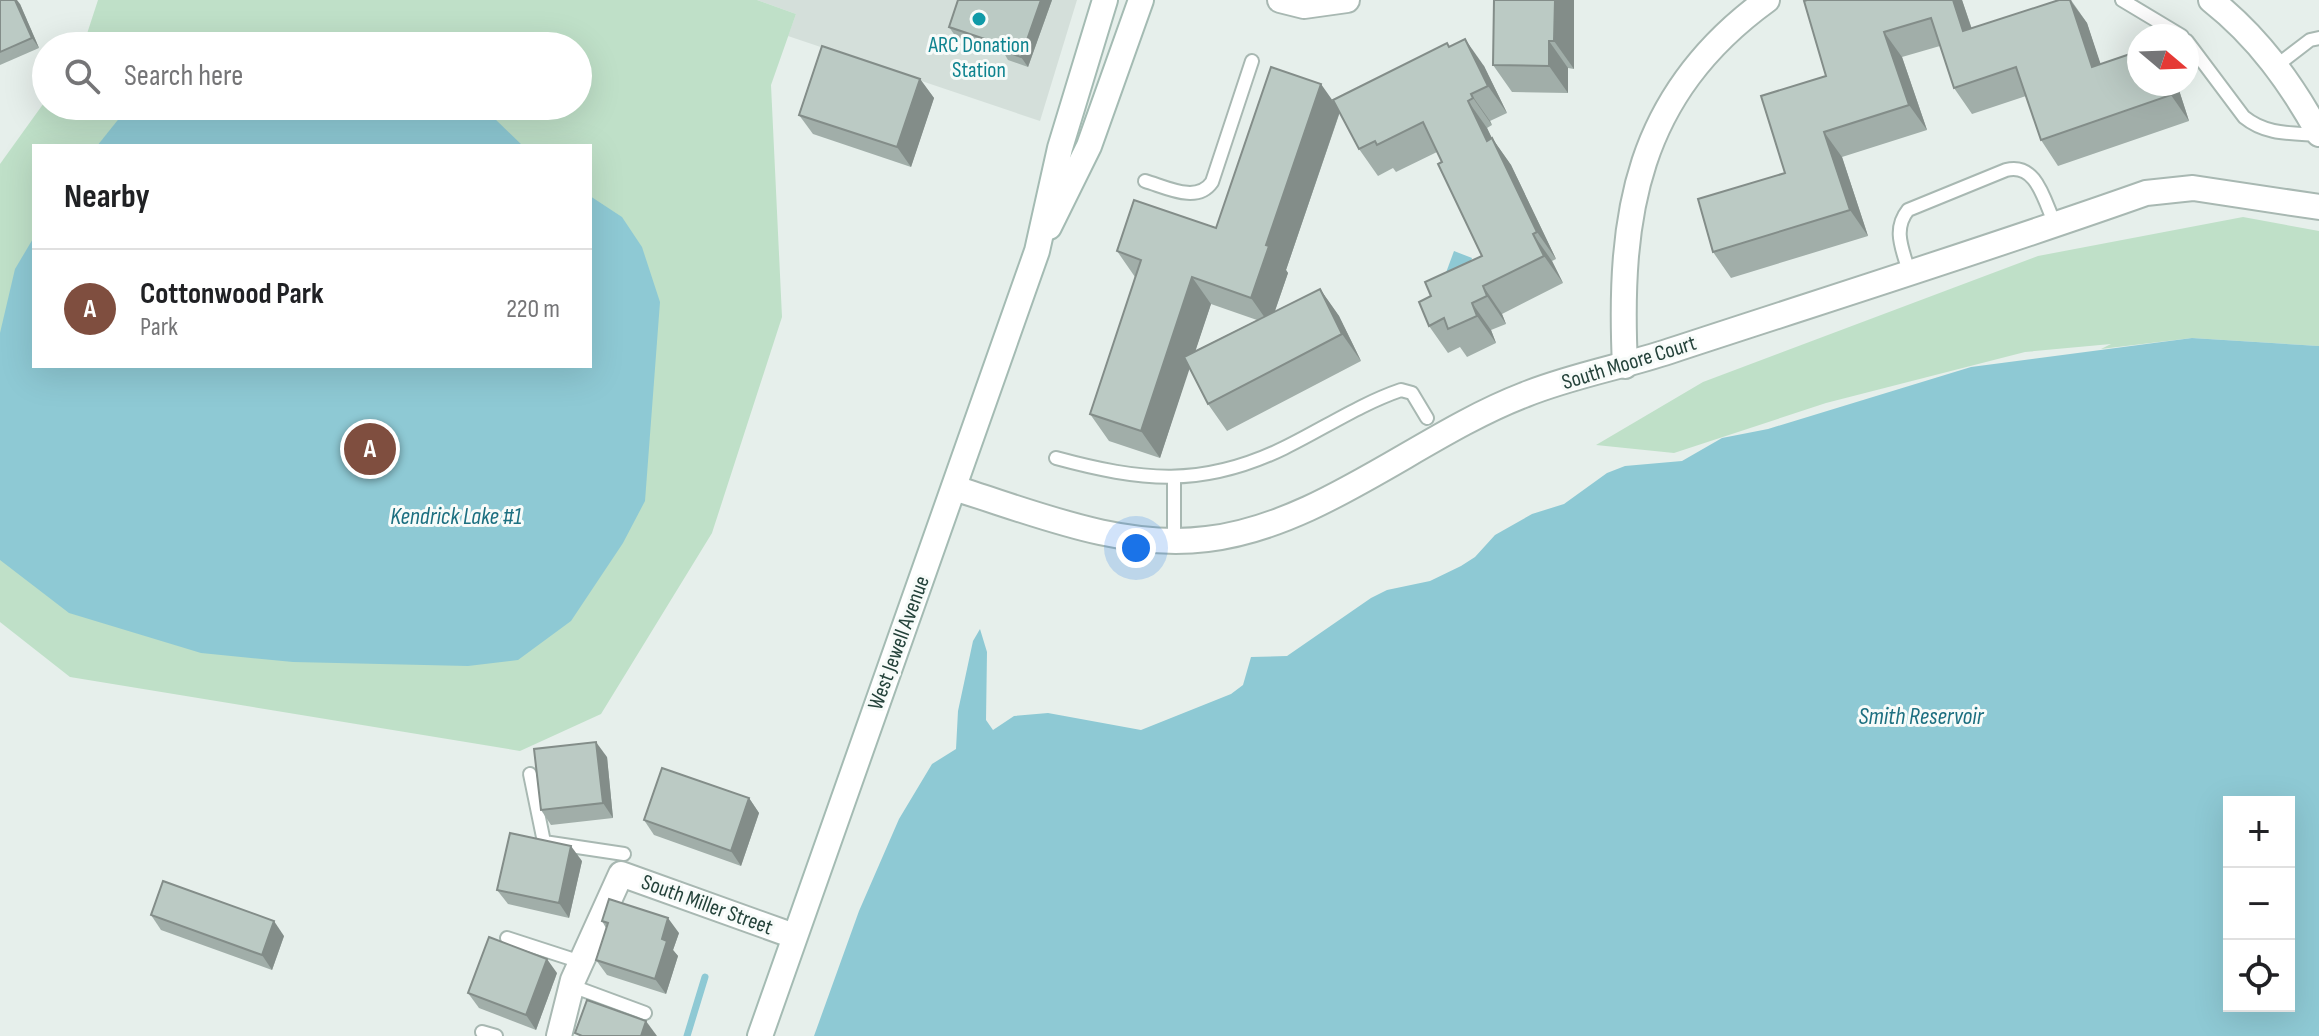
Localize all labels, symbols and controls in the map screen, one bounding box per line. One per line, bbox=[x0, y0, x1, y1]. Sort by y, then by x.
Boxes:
marker: ARC Donation Station bbox=[970, 10, 988, 28]
north arrow bbox=[2127, 24, 2199, 96]
search box bbox=[32, 32, 592, 120]
place label: ARC Donation Station bbox=[928, 32, 1029, 84]
icon: search bbox=[60, 54, 104, 98]
text: Search here bbox=[124, 58, 243, 94]
text: Nearby bbox=[64, 176, 150, 217]
text: Cottonwood Park bbox=[140, 276, 324, 312]
text: A bbox=[84, 294, 96, 325]
text: 220 m bbox=[506, 294, 560, 325]
text: Park bbox=[140, 312, 178, 343]
street label: South Moore Court bbox=[1559, 330, 1700, 396]
pin: A bbox=[344, 419, 396, 479]
water label: Kendrick Lake #1 bbox=[390, 502, 522, 531]
your location bbox=[1116, 528, 1156, 568]
street label: West Jewell Avenue bbox=[862, 572, 936, 714]
water label: Smith Reservoir bbox=[1859, 702, 1985, 731]
map controls bbox=[2223, 796, 2295, 1012]
button: + bbox=[2223, 796, 2295, 868]
button: − bbox=[2223, 868, 2295, 940]
street label: South Miller Street bbox=[638, 869, 777, 941]
button: locate bbox=[2223, 940, 2295, 1012]

